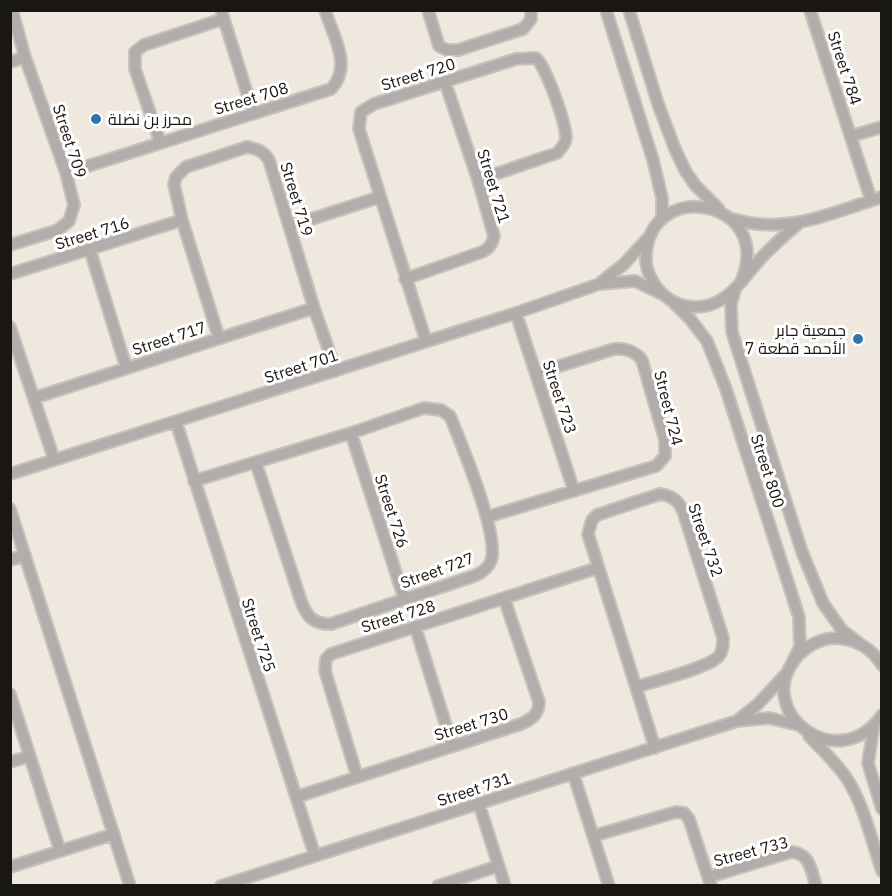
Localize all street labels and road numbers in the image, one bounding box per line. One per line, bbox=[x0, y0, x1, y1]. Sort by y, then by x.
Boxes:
street label: Street 784 bbox=[824, 29, 866, 107]
street label: Street 720 bbox=[379, 53, 457, 95]
street label: Street 708 bbox=[212, 77, 290, 119]
street label: Street 709 bbox=[49, 102, 91, 180]
street label: Street 721 bbox=[473, 147, 515, 225]
street label: Street 719 bbox=[276, 160, 318, 238]
street label: Street 716 bbox=[53, 212, 131, 254]
street label: Street 717 bbox=[130, 317, 208, 359]
street label: Street 701 bbox=[262, 345, 340, 387]
street label: Street 723 bbox=[539, 358, 581, 436]
street label: Street 724 bbox=[650, 368, 688, 448]
street label: Street 800 bbox=[747, 432, 789, 510]
street label: Street 726 bbox=[371, 472, 413, 550]
street label: Street 732 bbox=[684, 501, 728, 579]
street label: Street 727 bbox=[398, 548, 476, 592]
street label: Street 728 bbox=[359, 595, 437, 637]
street label: Street 725 bbox=[238, 596, 280, 674]
street label: Street 730 bbox=[432, 703, 510, 745]
street label: Street 731 bbox=[435, 768, 513, 810]
street label: Street 733 bbox=[711, 831, 791, 871]

